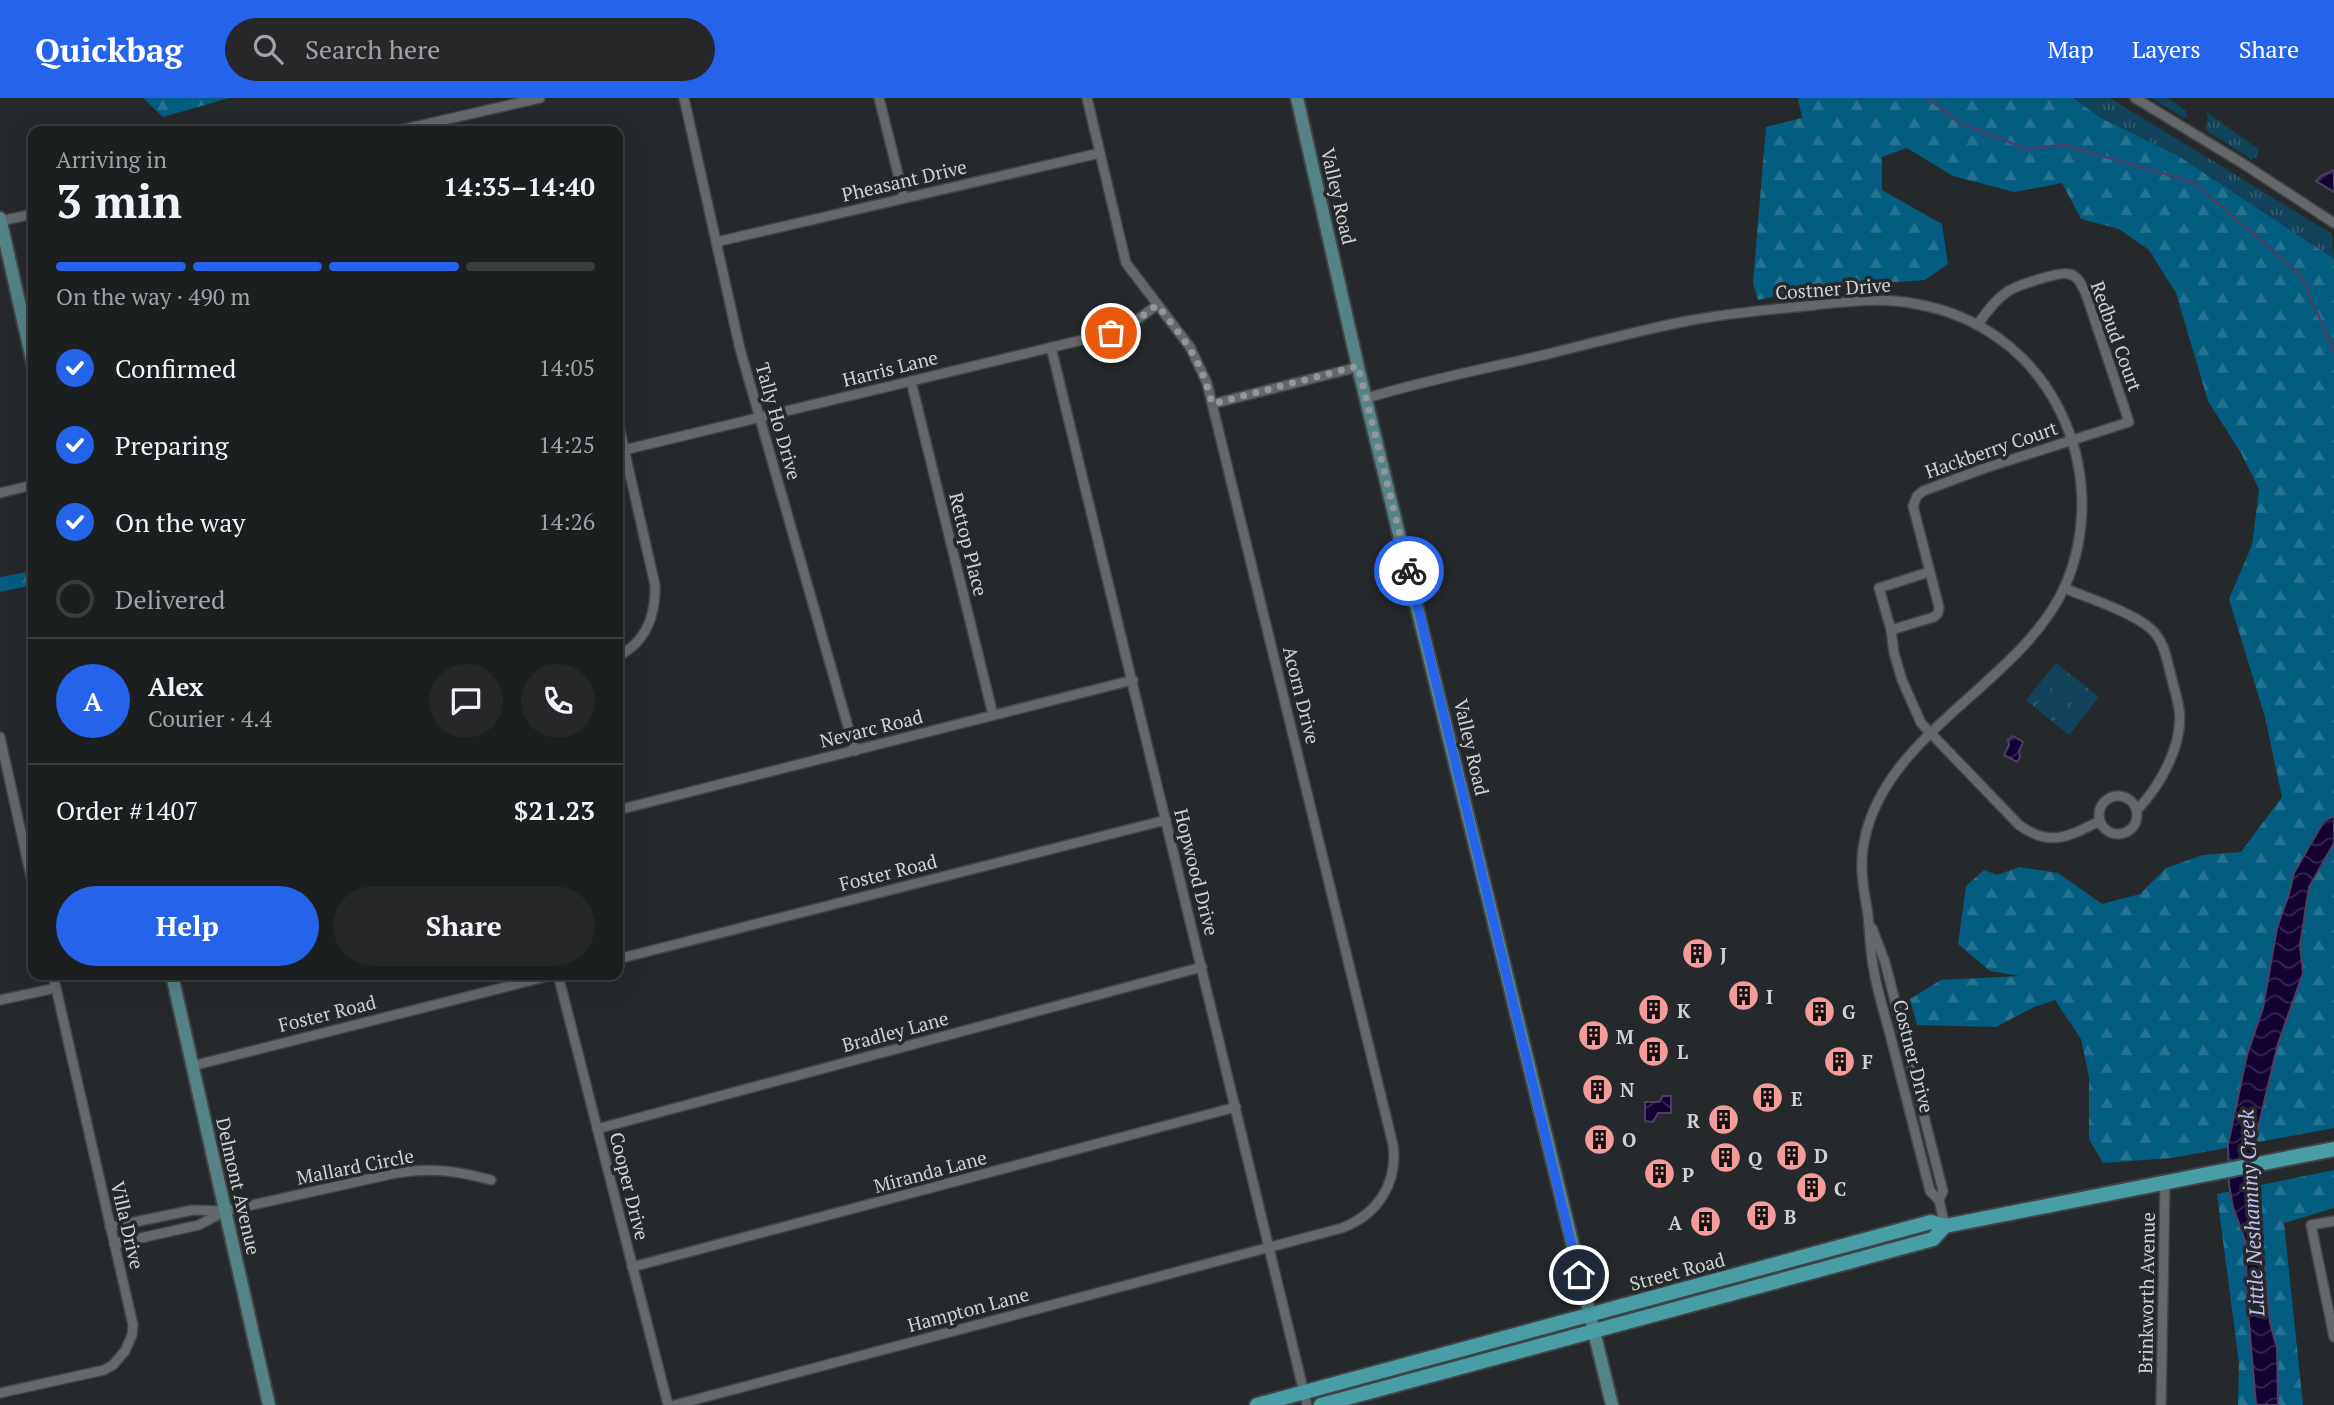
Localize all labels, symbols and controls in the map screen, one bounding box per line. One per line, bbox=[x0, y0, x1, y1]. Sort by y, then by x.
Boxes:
search box bbox=[225, 18, 715, 81]
text: Quickbag bbox=[35, 28, 183, 71]
icon: search bbox=[249, 30, 287, 68]
text: Search here bbox=[305, 32, 440, 66]
text: Map bbox=[2047, 33, 2094, 65]
text: Layers bbox=[2132, 33, 2201, 65]
text: Share bbox=[2239, 33, 2299, 65]
text: Arriving in bbox=[56, 144, 167, 175]
street label: Valley Road bbox=[1316, 145, 1362, 247]
street label: Pheasant Drive bbox=[839, 153, 969, 207]
text: 14:35–14:40 bbox=[443, 169, 595, 203]
text: 3 min bbox=[56, 170, 182, 231]
street label: Costner Drive bbox=[1774, 271, 1892, 305]
street label: Redbud Court bbox=[2085, 277, 2149, 395]
text: On the way · 490 m bbox=[56, 281, 250, 312]
pin bbox=[1081, 303, 1141, 363]
icon: bag bbox=[1092, 314, 1130, 352]
street label: Harris Lane bbox=[840, 344, 940, 392]
icon: check bbox=[56, 349, 94, 387]
text: Confirmed bbox=[115, 351, 236, 385]
text: 14:05 bbox=[538, 352, 595, 383]
street label: Tally Ho Drive bbox=[750, 360, 808, 482]
street label: Hackberry Court bbox=[1921, 415, 2061, 483]
icon: check bbox=[56, 426, 94, 464]
text: Preparing bbox=[115, 428, 228, 462]
text: 14:25 bbox=[538, 429, 595, 460]
street label: Rettop Place bbox=[944, 490, 994, 598]
icon: check bbox=[56, 503, 94, 541]
text: On the way bbox=[115, 505, 246, 539]
text: 14:26 bbox=[538, 506, 595, 537]
courier bbox=[1374, 536, 1444, 606]
icon: bike bbox=[1390, 552, 1428, 590]
text: Delivered bbox=[115, 582, 225, 616]
street label: Acorn Drive bbox=[1278, 644, 1326, 746]
button: chat bbox=[429, 664, 503, 738]
button: phone bbox=[521, 664, 595, 738]
text: Alex bbox=[148, 669, 204, 703]
text: A bbox=[84, 684, 102, 718]
street label: Valley Road bbox=[1449, 696, 1495, 798]
text: Courier · 4.4 bbox=[148, 703, 272, 734]
street label: Nevarc Road bbox=[817, 703, 926, 753]
text: Order #1407 bbox=[56, 793, 198, 827]
text: $21.23 bbox=[514, 793, 595, 827]
street label: Hopwood Drive bbox=[1169, 806, 1225, 938]
street label: Foster Road bbox=[836, 848, 940, 896]
button: Help bbox=[56, 886, 319, 966]
button: Share bbox=[333, 886, 595, 966]
building icon: J bbox=[1680, 937, 1714, 971]
place label: J bbox=[1720, 942, 1727, 967]
building icon: I bbox=[1726, 979, 1760, 1013]
place label: I bbox=[1766, 984, 1773, 1009]
street label: Foster Road bbox=[275, 989, 379, 1037]
building icon: K bbox=[1637, 993, 1671, 1027]
building icon: G bbox=[1802, 994, 1836, 1028]
street label: Costner Drive bbox=[1888, 997, 1940, 1115]
place label: K bbox=[1677, 998, 1691, 1023]
place label: G bbox=[1842, 999, 1856, 1024]
street label: Bradley Lane bbox=[839, 1005, 951, 1057]
building icon: M bbox=[1576, 1019, 1610, 1053]
place label: M bbox=[1616, 1024, 1634, 1049]
building icon: L bbox=[1637, 1034, 1671, 1068]
place label: L bbox=[1677, 1039, 1688, 1064]
building icon: F bbox=[1822, 1044, 1856, 1078]
place label: F bbox=[1862, 1049, 1873, 1074]
building icon: N bbox=[1580, 1072, 1614, 1106]
place label: N bbox=[1620, 1077, 1635, 1102]
building icon: E bbox=[1751, 1081, 1785, 1115]
place label: E bbox=[1791, 1086, 1802, 1111]
building icon: R bbox=[1706, 1103, 1740, 1137]
place label: R bbox=[1687, 1108, 1701, 1133]
water label: Little Neshaminy Creek bbox=[2232, 1108, 2270, 1318]
street label: Delmont Avenue bbox=[211, 1115, 267, 1257]
building icon: O bbox=[1582, 1122, 1616, 1156]
place label: O bbox=[1622, 1127, 1636, 1152]
street label: Cooper Drive bbox=[605, 1129, 655, 1243]
building icon: D bbox=[1774, 1138, 1808, 1172]
building icon: Q bbox=[1708, 1141, 1742, 1175]
street label: Mallard Circle bbox=[294, 1142, 416, 1190]
place label: D bbox=[1814, 1143, 1828, 1168]
street label: Miranda Lane bbox=[871, 1144, 989, 1198]
place label: Q bbox=[1748, 1146, 1763, 1171]
building icon: P bbox=[1642, 1157, 1676, 1191]
place label: P bbox=[1682, 1162, 1694, 1187]
building icon: C bbox=[1794, 1171, 1828, 1205]
place label: C bbox=[1834, 1176, 1846, 1201]
street label: Villa Drive bbox=[106, 1178, 150, 1272]
building icon: B bbox=[1744, 1199, 1778, 1233]
place label: B bbox=[1784, 1204, 1796, 1229]
building icon: A bbox=[1688, 1205, 1722, 1239]
place label: A bbox=[1668, 1210, 1682, 1235]
street label: Brinkworth Avenue bbox=[2132, 1212, 2160, 1374]
pin bbox=[1549, 1245, 1609, 1305]
street label: Street Road bbox=[1627, 1246, 1728, 1296]
icon: home bbox=[1560, 1256, 1598, 1294]
street label: Hampton Lane bbox=[905, 1281, 1031, 1337]

